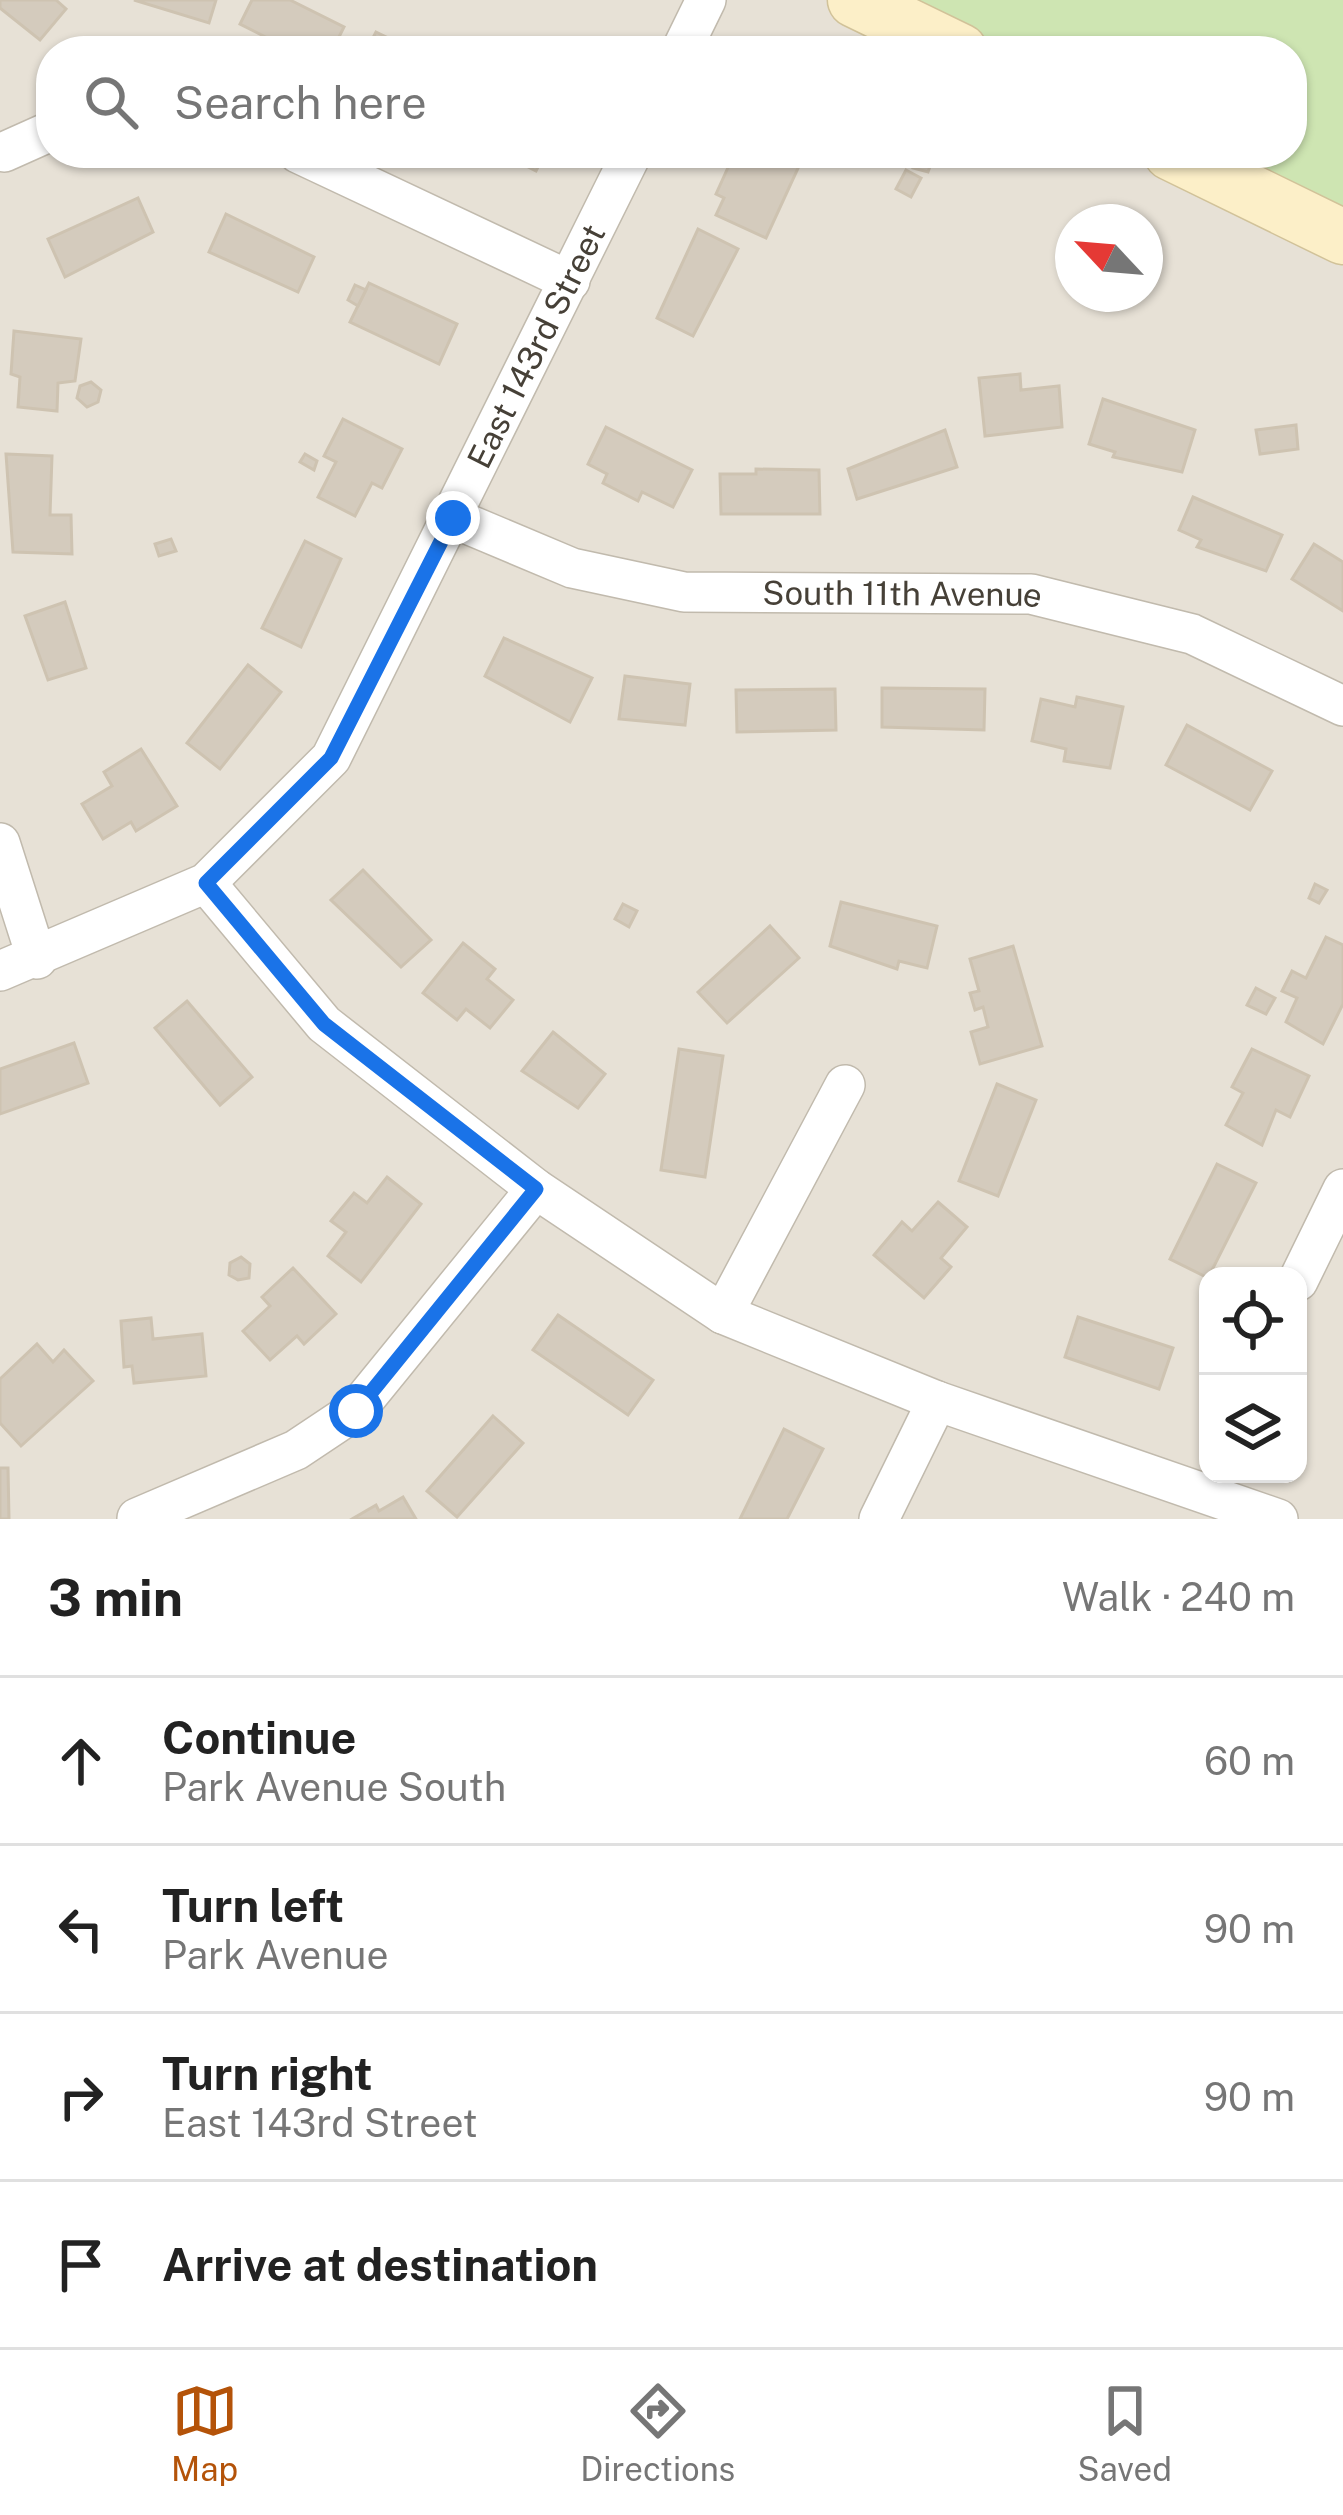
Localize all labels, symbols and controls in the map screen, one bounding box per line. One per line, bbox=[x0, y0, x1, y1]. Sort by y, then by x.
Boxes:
search box bbox=[36, 36, 1307, 168]
icon: search bbox=[78, 69, 144, 135]
text: Search here bbox=[174, 76, 427, 129]
north arrow bbox=[1055, 204, 1163, 312]
street label: East 143rd Street bbox=[459, 218, 613, 474]
route end bbox=[426, 491, 480, 545]
street label: South 11th Avenue bbox=[762, 573, 1047, 615]
map controls bbox=[1199, 1267, 1307, 1483]
button: locate bbox=[1199, 1267, 1307, 1375]
button: layers bbox=[1199, 1375, 1307, 1483]
route start bbox=[329, 1384, 383, 1438]
text: 3 min bbox=[48, 1568, 183, 1627]
text: Walk · 240 m bbox=[1062, 1574, 1295, 1620]
text: Continue bbox=[162, 1711, 356, 1764]
icon: ahead bbox=[48, 1728, 114, 1794]
text: 60 m bbox=[1204, 1738, 1295, 1784]
text: Park Avenue South bbox=[162, 1764, 506, 1810]
text: Turn left bbox=[162, 1879, 344, 1932]
icon: left bbox=[48, 1896, 114, 1962]
text: 90 m bbox=[1204, 1906, 1295, 1952]
text: Park Avenue bbox=[162, 1932, 389, 1978]
text: Turn right bbox=[162, 2047, 373, 2100]
icon: right bbox=[48, 2064, 114, 2130]
text: 90 m bbox=[1204, 2074, 1295, 2120]
text: East 143rd Street bbox=[162, 2100, 478, 2146]
icon: arrive bbox=[48, 2232, 114, 2298]
text: Arrive at destination bbox=[162, 2238, 598, 2291]
tab: Map bbox=[171, 2378, 238, 2488]
tab: Directions bbox=[580, 2378, 735, 2488]
tab: Saved bbox=[1078, 2378, 1172, 2488]

